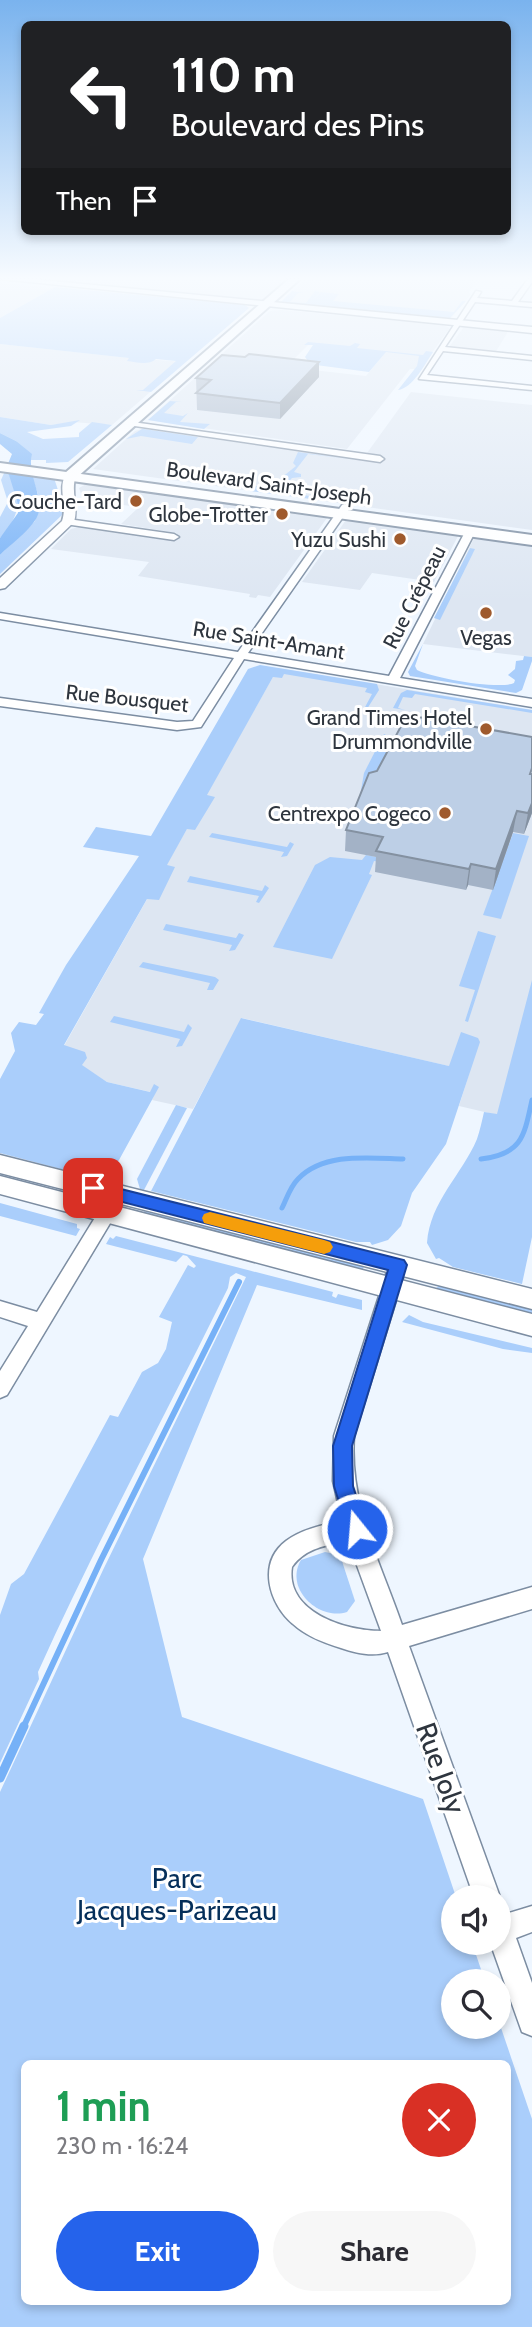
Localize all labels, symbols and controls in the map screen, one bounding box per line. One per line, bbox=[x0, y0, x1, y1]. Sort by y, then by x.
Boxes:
text: 110 m bbox=[171, 45, 295, 104]
icon: left bbox=[56, 49, 147, 140]
text: Boulevard des Pins bbox=[171, 105, 424, 144]
icon: arrive bbox=[126, 182, 164, 220]
text: Then bbox=[56, 185, 112, 217]
street label: Boulevard Saint-Joseph bbox=[165, 456, 373, 510]
place label: Couche-Tard bbox=[9, 489, 122, 514]
marker: Couche-Tard bbox=[128, 493, 144, 509]
place label: Globe-Trotter bbox=[149, 502, 268, 527]
marker: Globe-Trotter bbox=[274, 506, 290, 522]
place label: Yuzu Sushi bbox=[290, 527, 386, 552]
marker: Yuzu Sushi bbox=[392, 531, 408, 547]
street label: Rue Crépeau bbox=[377, 541, 451, 653]
marker: Vegas bbox=[478, 605, 494, 621]
street label: Rue Saint-Amant bbox=[191, 616, 347, 664]
place label: Vegas bbox=[460, 625, 512, 650]
street label: Rue Bousquet bbox=[64, 679, 190, 717]
place label: Grand Times Hotel Drummondville bbox=[307, 705, 472, 754]
marker: Grand Times Hotel Drummondville bbox=[478, 721, 494, 737]
place label: Centrexpo Cogeco bbox=[268, 801, 431, 826]
marker: Centrexpo Cogeco bbox=[437, 805, 453, 821]
pin bbox=[63, 1158, 123, 1218]
icon: arrive bbox=[74, 1169, 112, 1207]
position arrow bbox=[320, 1492, 394, 1566]
street label: Rue Joly bbox=[409, 1718, 473, 1818]
park label: Parc Jacques-Parizeau bbox=[76, 1861, 277, 1927]
map controls bbox=[441, 1885, 511, 2039]
button: sound bbox=[441, 1885, 511, 1955]
button: search bbox=[441, 1969, 511, 2039]
text: 1 min bbox=[56, 2080, 151, 2132]
button: close bbox=[402, 2083, 476, 2157]
text: 230 m · 16:24 bbox=[56, 2132, 188, 2160]
button: Exit bbox=[56, 2211, 259, 2291]
button: Share bbox=[273, 2211, 476, 2291]

